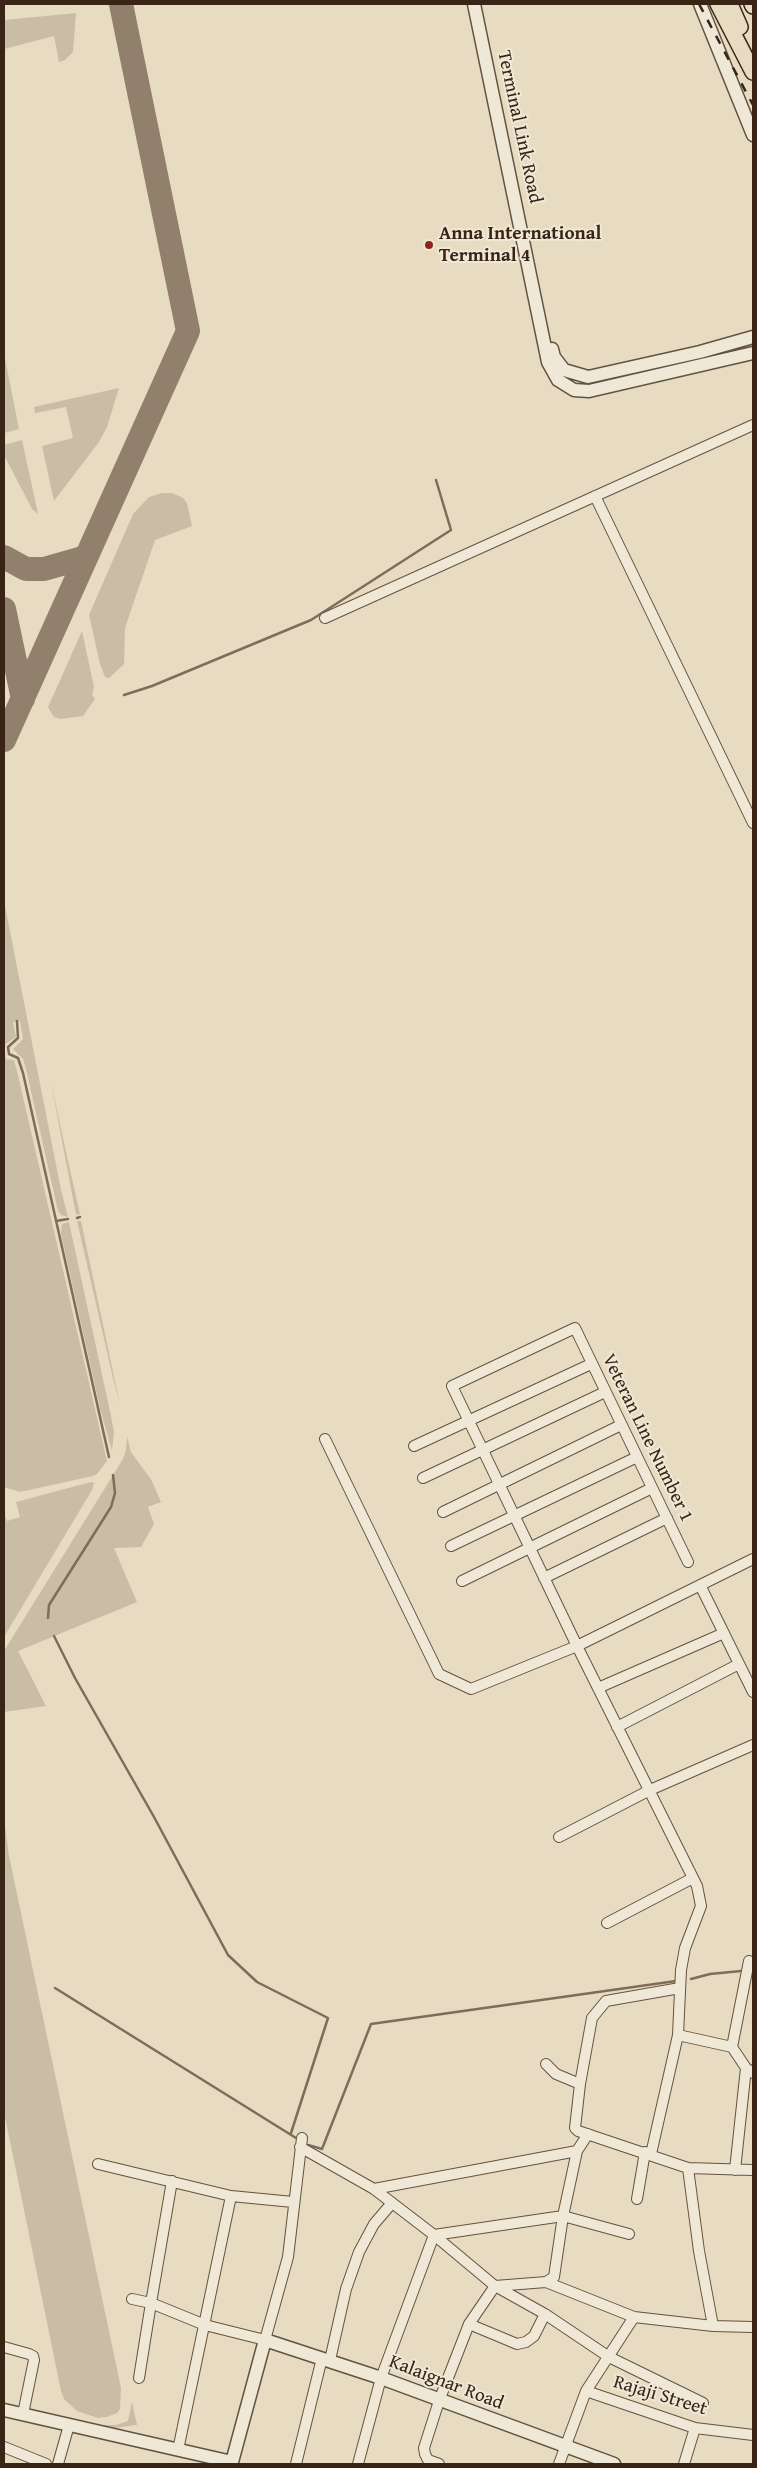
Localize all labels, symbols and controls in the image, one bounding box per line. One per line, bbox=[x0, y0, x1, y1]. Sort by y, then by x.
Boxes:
street label: Terminal Link Road bbox=[492, 49, 546, 205]
place label: Anna International Terminal 4 bbox=[439, 223, 601, 267]
marker: Anna International Terminal 4 bbox=[423, 239, 435, 251]
street label: Veteran Line Number 1 bbox=[596, 1350, 698, 1526]
street label: Kalaignar Road bbox=[386, 2351, 506, 2415]
street label: Rajaji Street bbox=[610, 2371, 710, 2421]

